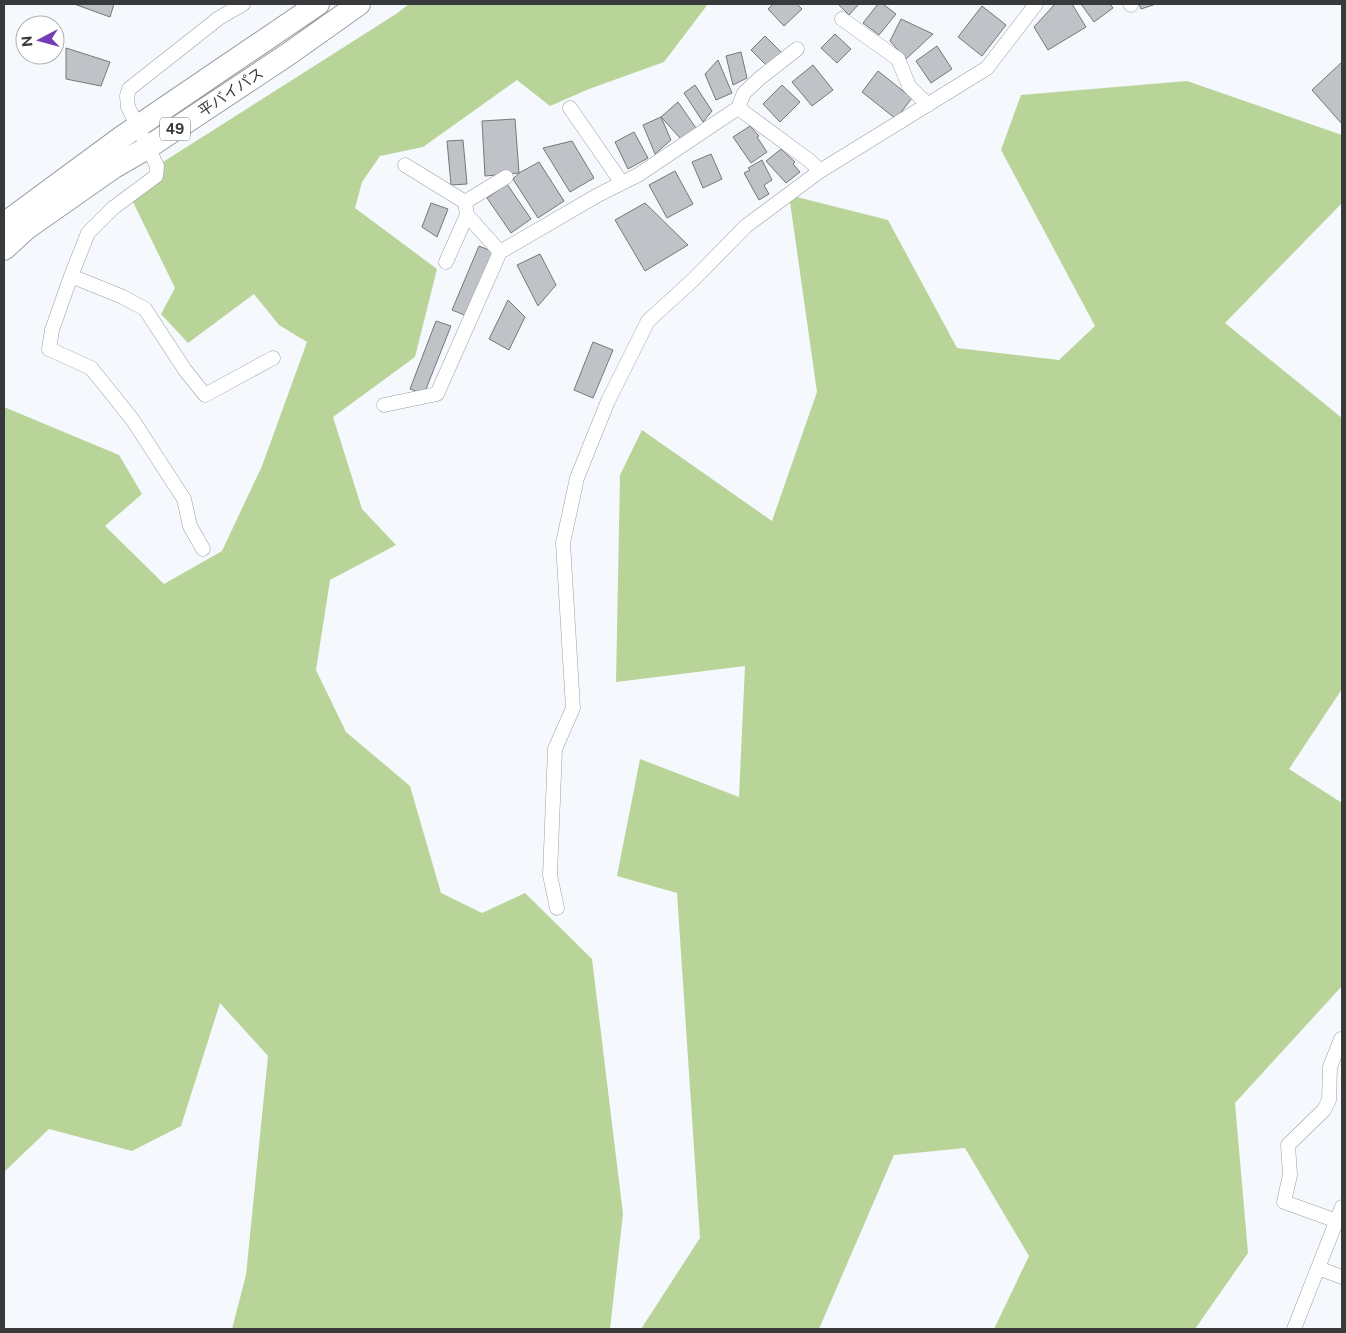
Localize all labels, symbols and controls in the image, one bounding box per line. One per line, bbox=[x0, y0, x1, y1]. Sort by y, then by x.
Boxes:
north arrow bbox=[15, 15, 65, 65]
text: N bbox=[19, 35, 36, 48]
street label: 平バイパス bbox=[195, 64, 266, 120]
road number: 49 bbox=[160, 118, 190, 140]

